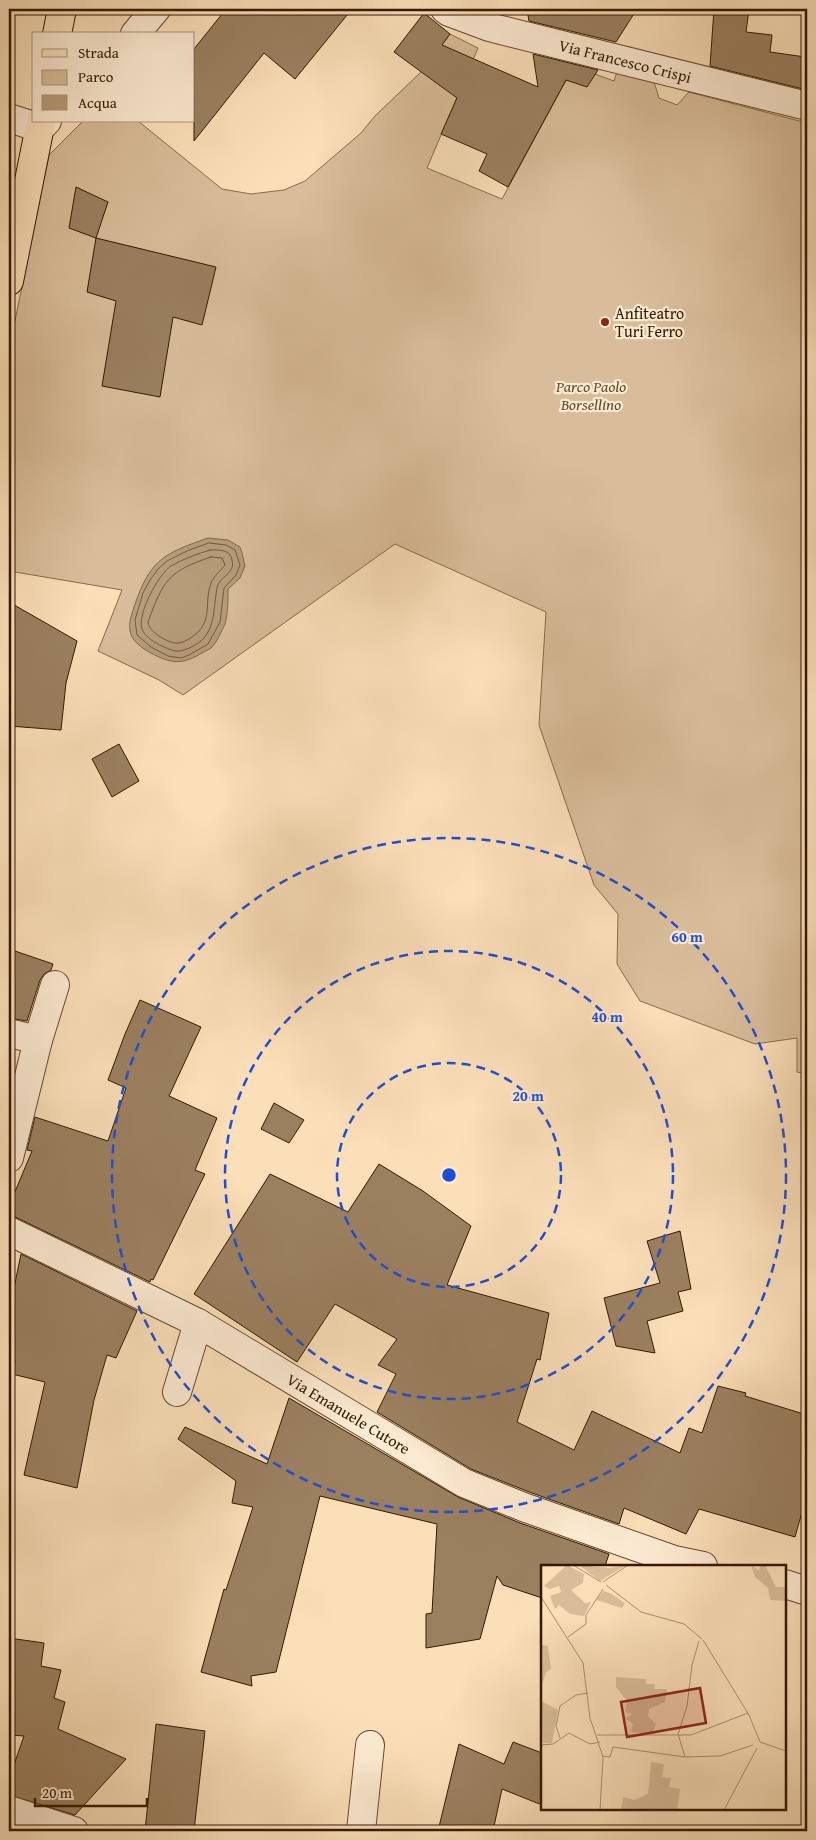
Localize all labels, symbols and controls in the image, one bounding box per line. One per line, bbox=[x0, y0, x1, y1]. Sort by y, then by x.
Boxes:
legend bbox=[32, 32, 195, 122]
street label: Via Francesco Crispi bbox=[556, 33, 694, 89]
text: Strada bbox=[78, 42, 119, 63]
text: Parco bbox=[78, 66, 114, 87]
text: Acqua bbox=[78, 92, 117, 113]
place label: Anfiteatro Turi Ferro bbox=[615, 301, 684, 343]
marker: Anfiteatro Turi Ferro bbox=[599, 316, 611, 328]
park label: Parco Paolo Borsellino bbox=[555, 374, 626, 416]
text: 60 m bbox=[671, 926, 703, 947]
text: 40 m bbox=[591, 1006, 623, 1027]
text: 20 m bbox=[512, 1085, 544, 1106]
centre of rings bbox=[440, 1166, 458, 1184]
street label: Via Emanuele Cutore bbox=[282, 1367, 415, 1460]
inset map bbox=[541, 1565, 786, 1810]
scale bar bbox=[35, 1775, 148, 1807]
text: 20 m bbox=[42, 1782, 73, 1803]

